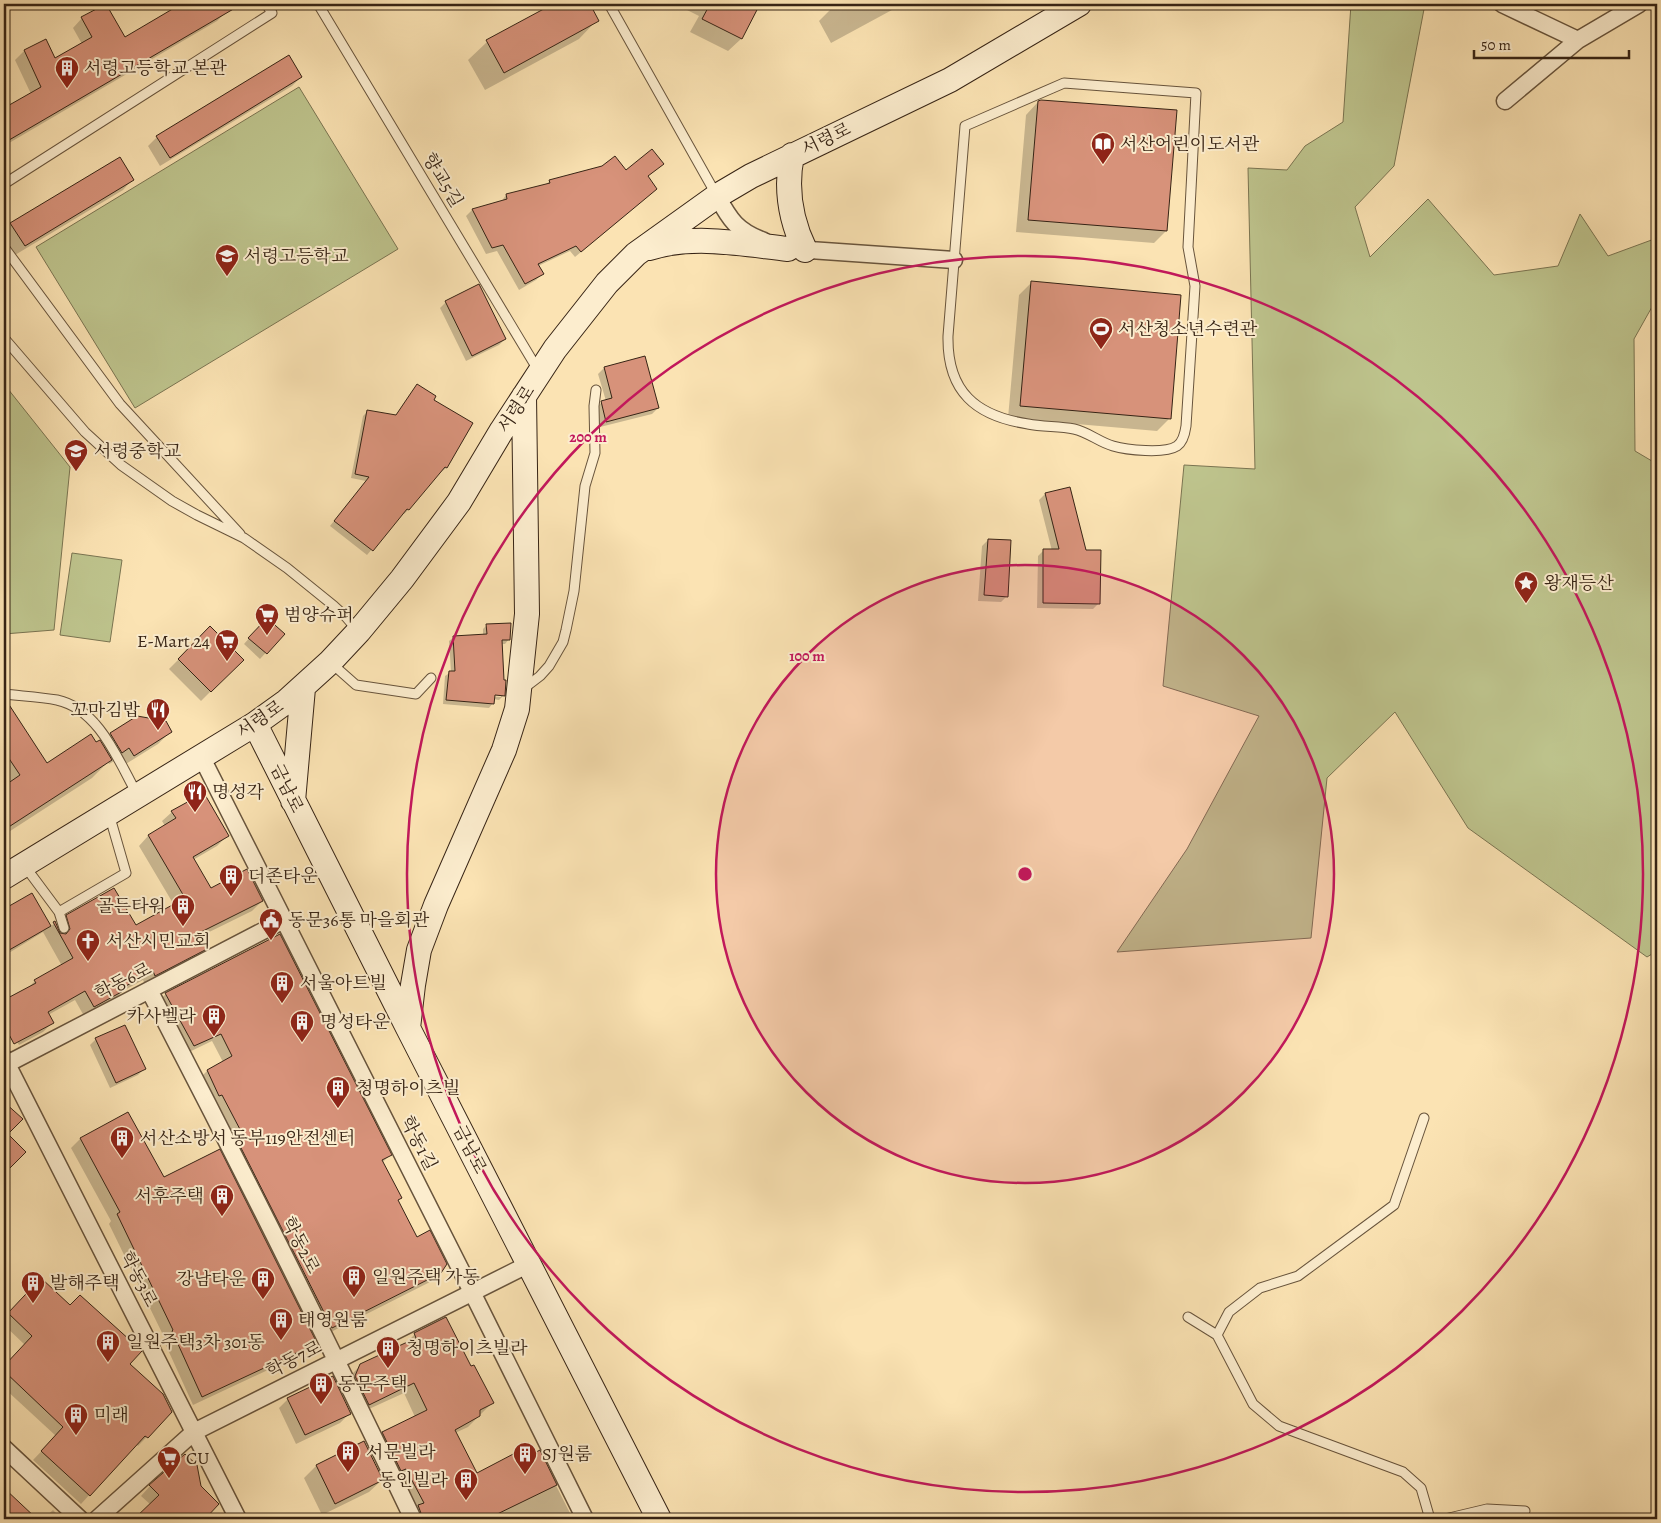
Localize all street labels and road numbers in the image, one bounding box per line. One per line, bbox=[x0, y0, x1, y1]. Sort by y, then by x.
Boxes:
street label: 서령로 bbox=[797, 117, 855, 161]
street label: 향교5길 bbox=[417, 148, 469, 212]
street label: 서령로 bbox=[492, 381, 540, 437]
street label: 서령로 bbox=[232, 694, 288, 744]
street label: 금남로 bbox=[265, 759, 309, 817]
street label: 학동6로 bbox=[91, 957, 155, 1005]
street label: 학동1길 bbox=[395, 1112, 443, 1174]
street label: 금남로 bbox=[447, 1120, 493, 1178]
street label: 학동2로 bbox=[277, 1213, 325, 1277]
street label: 학동3로 bbox=[115, 1247, 163, 1311]
street label: 학동7로 bbox=[262, 1335, 326, 1383]

